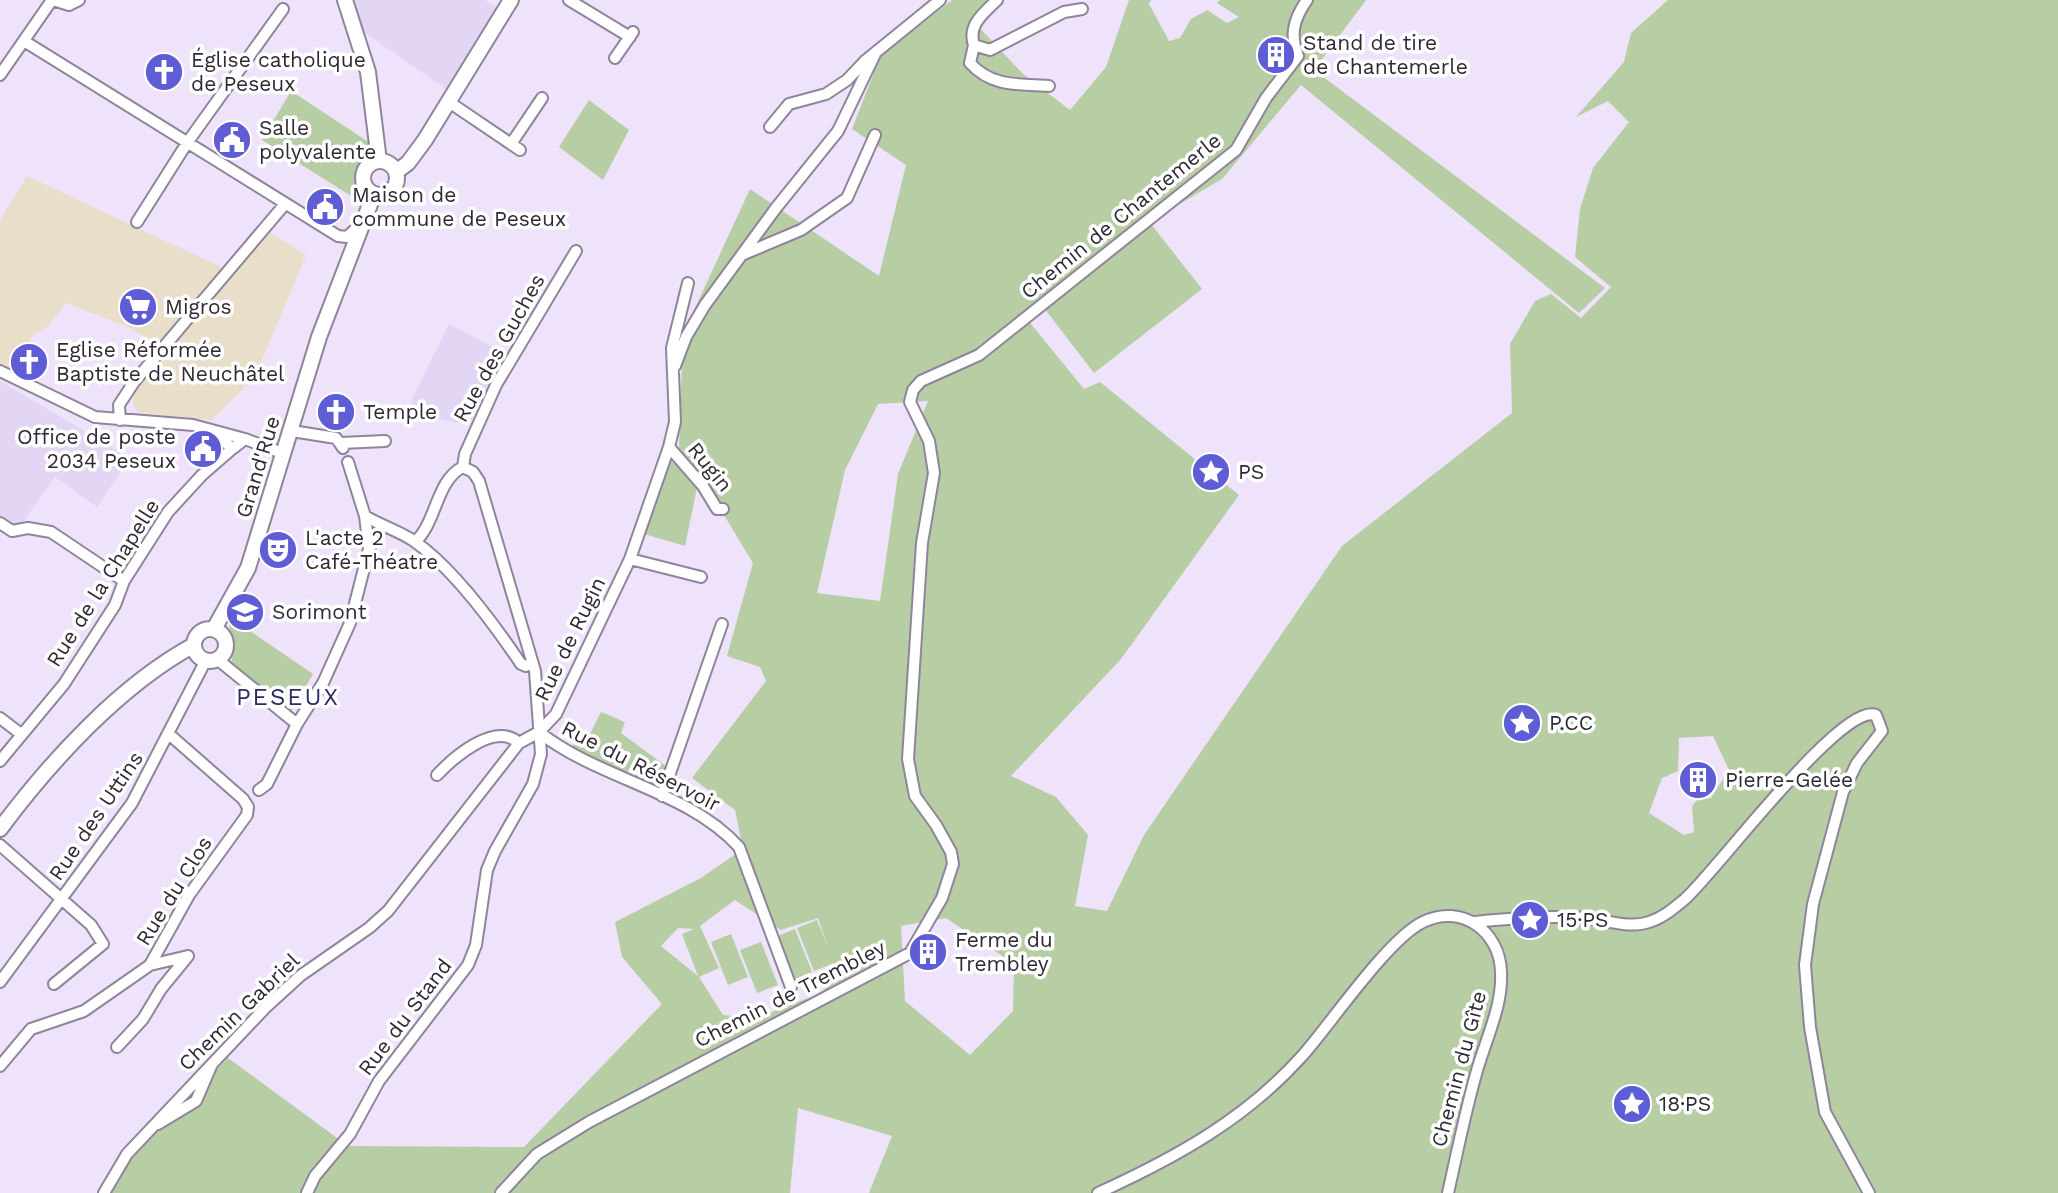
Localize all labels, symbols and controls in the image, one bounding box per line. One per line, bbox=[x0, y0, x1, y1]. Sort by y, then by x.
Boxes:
place label: Stand de tire de Chantemerle bbox=[1303, 30, 1468, 79]
building icon: Stand de tire de Chantemerle bbox=[1255, 34, 1297, 76]
place label: Église catholique de Peseux bbox=[191, 47, 366, 96]
church icon: Église catholique de Peseux bbox=[143, 51, 185, 93]
place label: Salle polyvalente bbox=[259, 115, 376, 164]
public building icon: Salle polyvalente bbox=[211, 119, 253, 161]
street label: Chemin de Chantemerle bbox=[1016, 127, 1226, 304]
place label: Maison de commune de Peseux bbox=[352, 182, 566, 231]
public building icon: Maison de commune de Peseux bbox=[304, 186, 346, 228]
street label: Rue des Guches bbox=[447, 269, 550, 426]
supermarket icon: Migros bbox=[117, 286, 159, 328]
place label: Migros bbox=[165, 294, 232, 319]
place label: Eglise Réformée Baptiste de Neuchâtel bbox=[56, 337, 285, 386]
church icon: Eglise Réformée Baptiste de Neuchâtel bbox=[8, 341, 50, 383]
church icon: Temple bbox=[315, 391, 357, 433]
place label: Temple bbox=[363, 399, 437, 424]
street label: Grand'Rue bbox=[230, 413, 285, 521]
place label: Office de poste 2034 Peseux bbox=[17, 424, 176, 473]
public building icon: Office de poste 2034 Peseux bbox=[182, 428, 224, 470]
street label: Rugin bbox=[683, 437, 738, 496]
place icon: PS bbox=[1190, 451, 1232, 493]
place label: PS bbox=[1238, 459, 1264, 484]
street label: Rue de la Chapelle bbox=[41, 494, 164, 671]
place label: L'acte 2 Café-Théatre bbox=[305, 525, 438, 574]
theatre icon: L'acte 2 Café-Théatre bbox=[257, 529, 299, 571]
street label: Rue de Rugin bbox=[529, 573, 610, 705]
school or university icon: Sorimont bbox=[224, 591, 266, 633]
place label: Sorimont bbox=[272, 599, 367, 624]
district label: PESEUX bbox=[236, 683, 340, 711]
place icon: P.CC bbox=[1501, 702, 1543, 744]
place label: P.CC bbox=[1549, 710, 1593, 735]
street label: Rue du Réservoir bbox=[558, 715, 725, 816]
street label: Rue des Uttins bbox=[43, 746, 148, 885]
building icon: Pierre-Gelée bbox=[1677, 759, 1719, 801]
place label: Pierre-Gelée bbox=[1725, 767, 1853, 792]
street label: Rue du Clos bbox=[130, 832, 217, 950]
place icon: 15·PS bbox=[1509, 899, 1551, 941]
place label: 15·PS bbox=[1557, 907, 1608, 932]
place label: Ferme du Trembley bbox=[955, 927, 1053, 976]
building icon: Ferme du Trembley bbox=[907, 931, 949, 973]
street label: Chemin de Trembley bbox=[690, 934, 889, 1053]
street label: Chemin Gabriel bbox=[173, 947, 305, 1076]
street label: Rue du Stand bbox=[353, 953, 457, 1080]
street label: Chemin du Gîte bbox=[1426, 988, 1491, 1150]
place icon: 18·PS bbox=[1611, 1083, 1653, 1125]
place label: 18·PS bbox=[1659, 1091, 1711, 1116]

